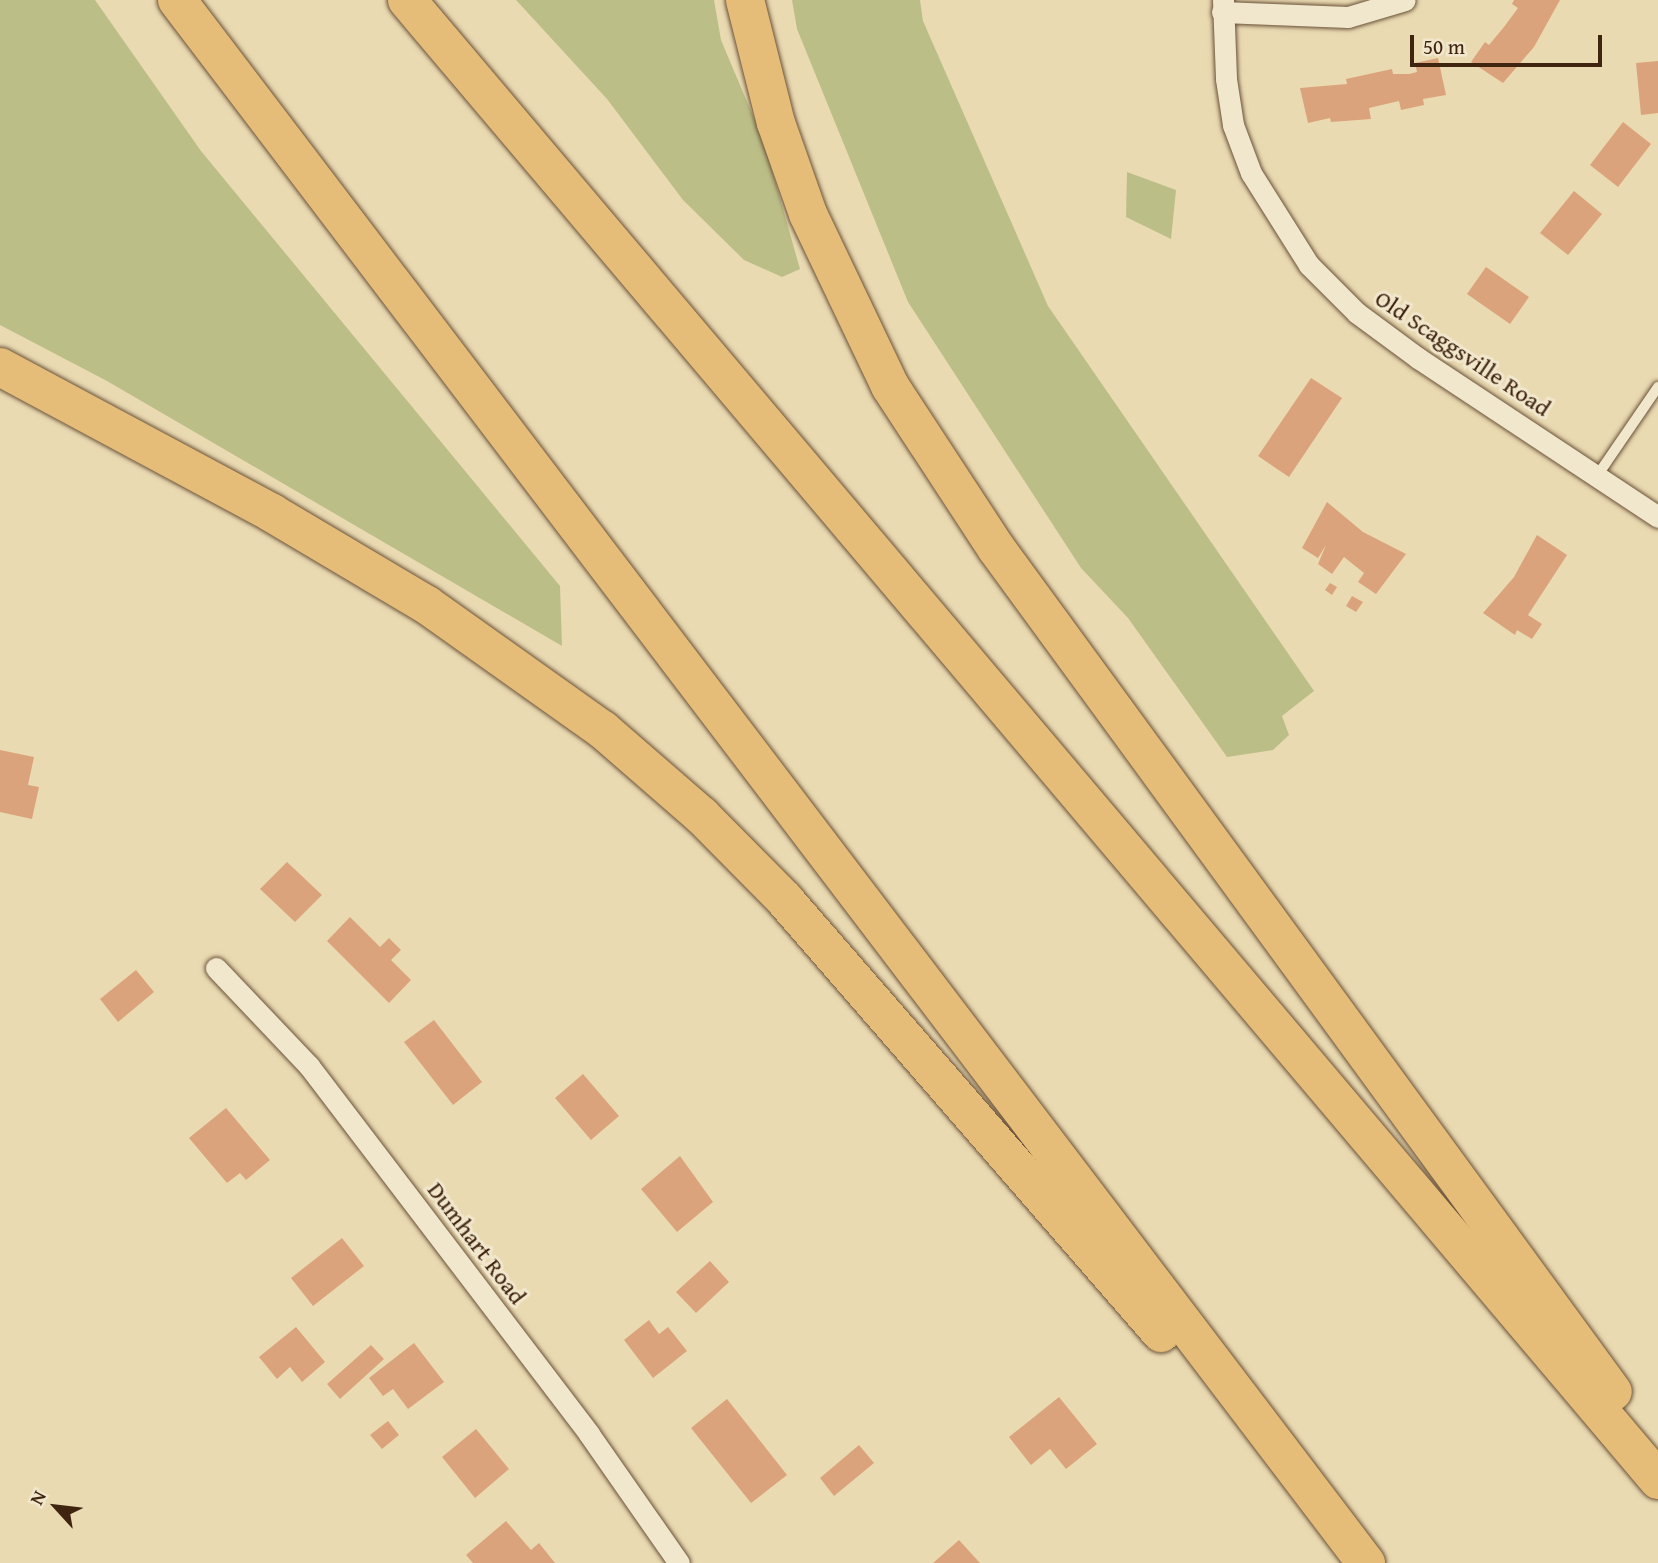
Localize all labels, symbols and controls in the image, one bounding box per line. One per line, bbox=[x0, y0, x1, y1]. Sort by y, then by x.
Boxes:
scale bar bbox=[1413, 21, 1606, 65]
text: 50 m bbox=[1423, 31, 1465, 62]
street label: Old Scaggsville Road bbox=[1370, 284, 1556, 422]
street label: Dumhart Road bbox=[422, 1176, 532, 1310]
north arrow bbox=[21, 1472, 91, 1542]
text: N bbox=[22, 1485, 53, 1509]

